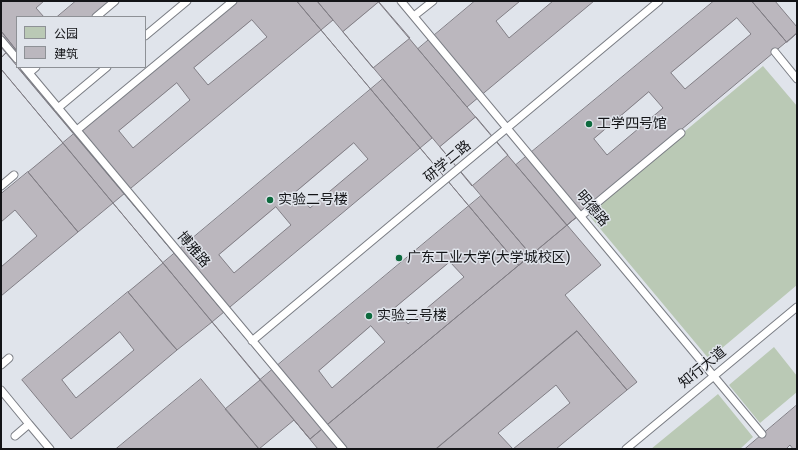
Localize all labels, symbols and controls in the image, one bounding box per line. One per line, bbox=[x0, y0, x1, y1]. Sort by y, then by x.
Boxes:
legend bbox=[16, 16, 146, 68]
text: 公园 bbox=[54, 27, 78, 41]
text: 建筑 bbox=[54, 47, 78, 61]
place label: 工学四号馆 bbox=[597, 116, 667, 132]
marker: 工学四号馆 bbox=[584, 119, 594, 129]
street label: 研学二路 bbox=[421, 138, 475, 186]
street label: 明德路 bbox=[572, 188, 612, 230]
place label: 实验二号楼 bbox=[278, 192, 348, 208]
marker: 实验二号楼 bbox=[265, 195, 275, 205]
street label: 博雅路 bbox=[173, 229, 213, 271]
place label: 广东工业大学(大学城校区) bbox=[407, 250, 571, 266]
marker: 广东工业大学(大学城校区) bbox=[394, 253, 404, 263]
place label: 实验三号楼 bbox=[377, 308, 447, 324]
marker: 实验三号楼 bbox=[364, 311, 374, 321]
street label: 知行大道 bbox=[676, 344, 730, 392]

